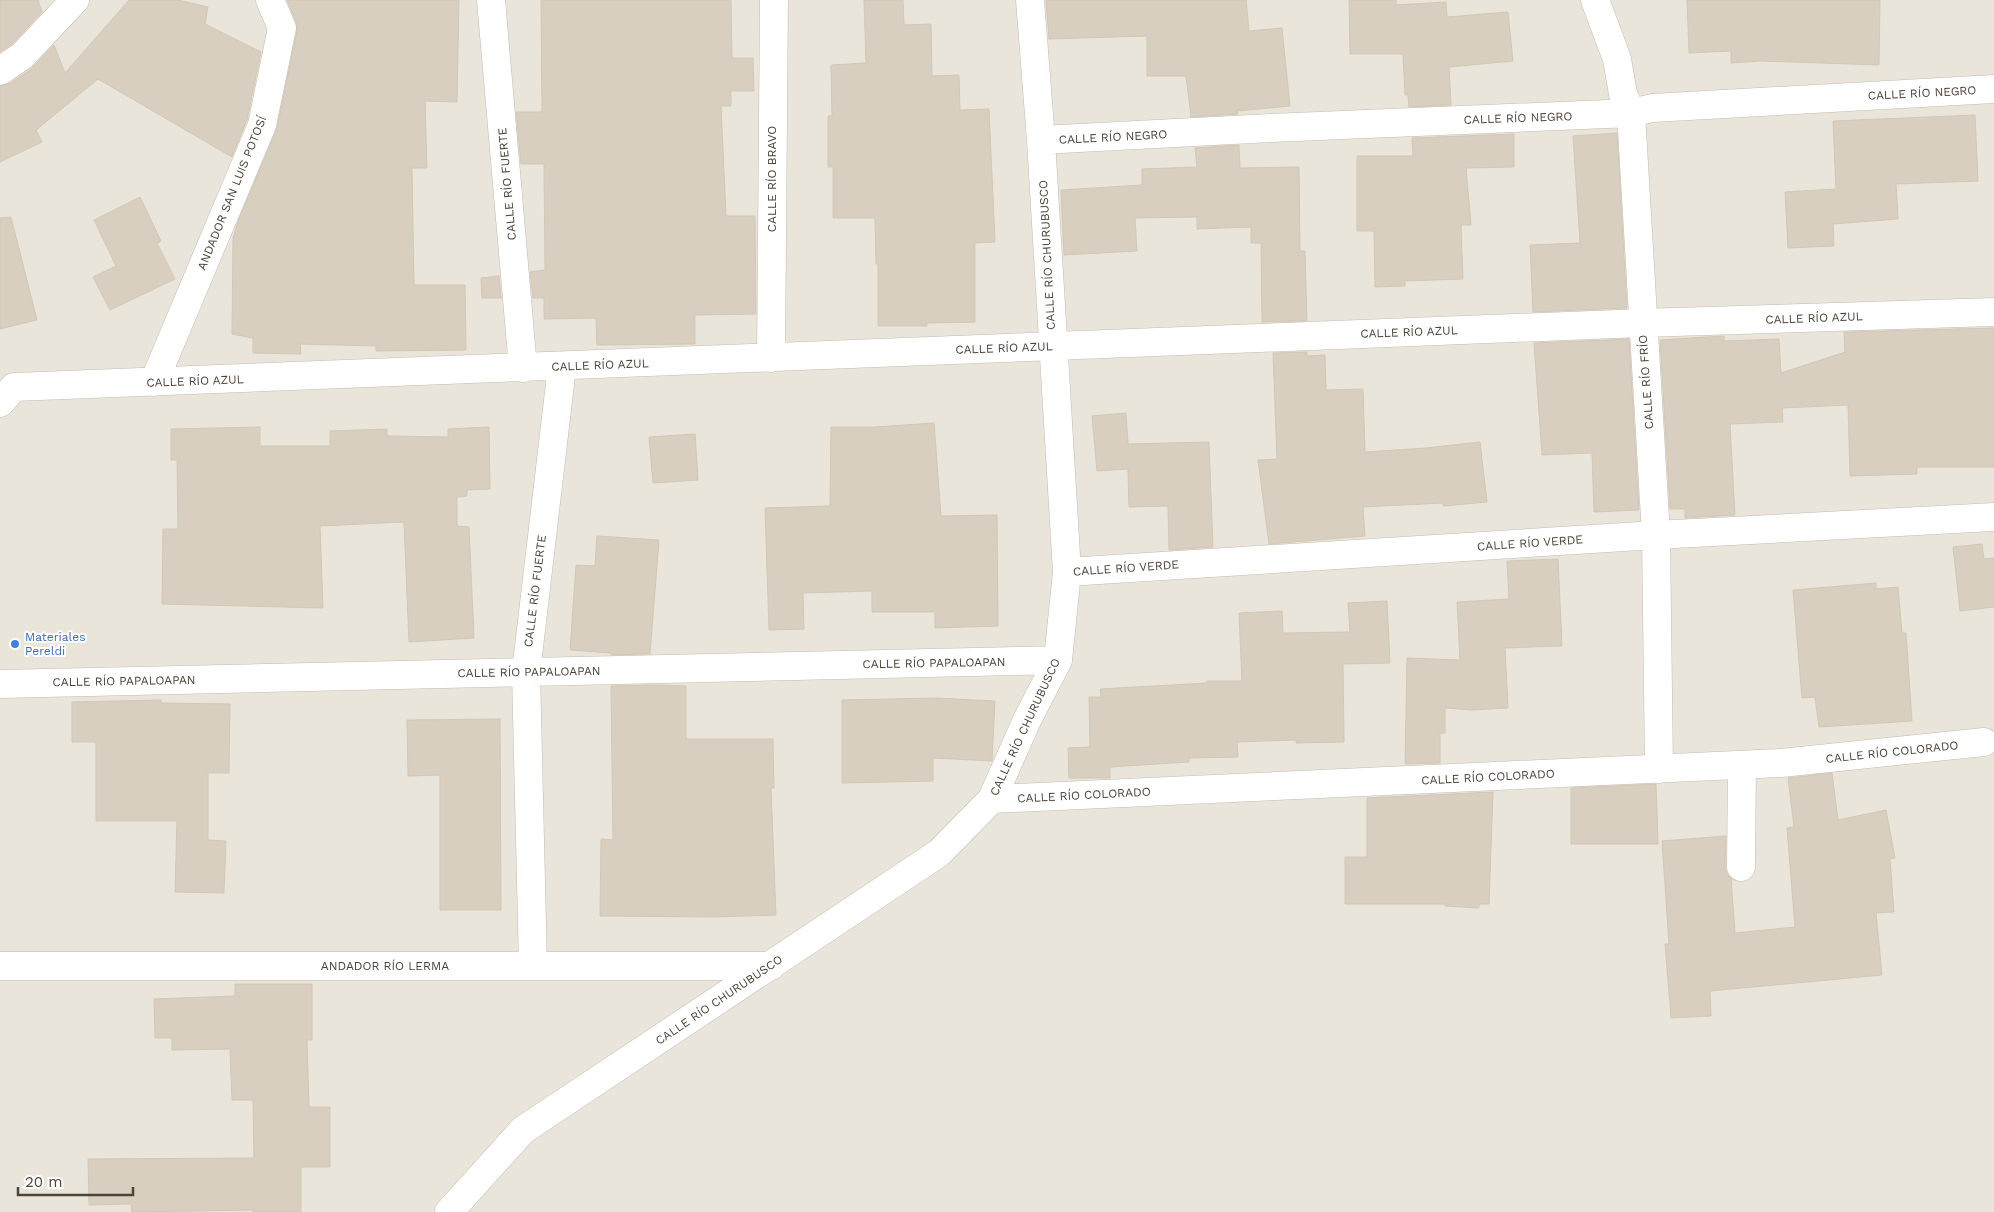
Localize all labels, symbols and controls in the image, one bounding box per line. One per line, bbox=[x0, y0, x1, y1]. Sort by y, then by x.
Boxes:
street label: CALLE RÍO NEGRO bbox=[1867, 83, 1977, 103]
street label: CALLE RÍO NEGRO bbox=[1463, 109, 1573, 127]
street label: ANDADOR SAN LUIS POTOSÍ bbox=[195, 113, 270, 272]
street label: CALLE RÍO BRAVO bbox=[765, 126, 779, 232]
street label: CALLE RÍO FUERTE bbox=[495, 127, 519, 241]
street label: CALLE RÍO NEGRO bbox=[1058, 127, 1168, 147]
street label: CALLE RÍO CHURUBUSCO bbox=[1036, 180, 1058, 330]
street label: CALLE RÍO AZUL bbox=[1765, 309, 1863, 327]
street label: CALLE RÍO AZUL bbox=[1360, 323, 1458, 341]
street label: CALLE RÍO FRÍO bbox=[1636, 334, 1656, 430]
street label: CALLE RÍO AZUL bbox=[955, 339, 1053, 357]
street label: CALLE RÍO AZUL bbox=[551, 356, 649, 374]
street label: CALLE RÍO AZUL bbox=[146, 372, 244, 390]
street label: CALLE RÍO VERDE bbox=[1477, 532, 1584, 554]
street label: CALLE RÍO FUERTE bbox=[521, 534, 549, 648]
street label: CALLE RÍO VERDE bbox=[1073, 557, 1180, 579]
place label: Materiales Pereldi bbox=[25, 630, 85, 658]
marker: Materiales Pereldi bbox=[9, 638, 21, 650]
street label: CALLE RÍO PAPALOAPAN bbox=[862, 655, 1006, 671]
street label: CALLE RÍO CHURUBUSCO bbox=[987, 656, 1063, 798]
street label: CALLE RÍO PAPALOAPAN bbox=[457, 664, 601, 680]
street label: CALLE RÍO PAPALOAPAN bbox=[52, 673, 196, 689]
street label: CALLE RÍO COLORADO bbox=[1825, 738, 1959, 766]
street label: CALLE RÍO COLORADO bbox=[1421, 767, 1555, 787]
street label: CALLE RÍO COLORADO bbox=[1017, 785, 1151, 805]
street label: CALLE RÍO CHURUBUSCO bbox=[653, 952, 785, 1048]
street label: ANDADOR RÍO LERMA bbox=[321, 959, 449, 973]
scale bar bbox=[18, 1164, 132, 1196]
text: 20 m bbox=[25, 1173, 63, 1191]

